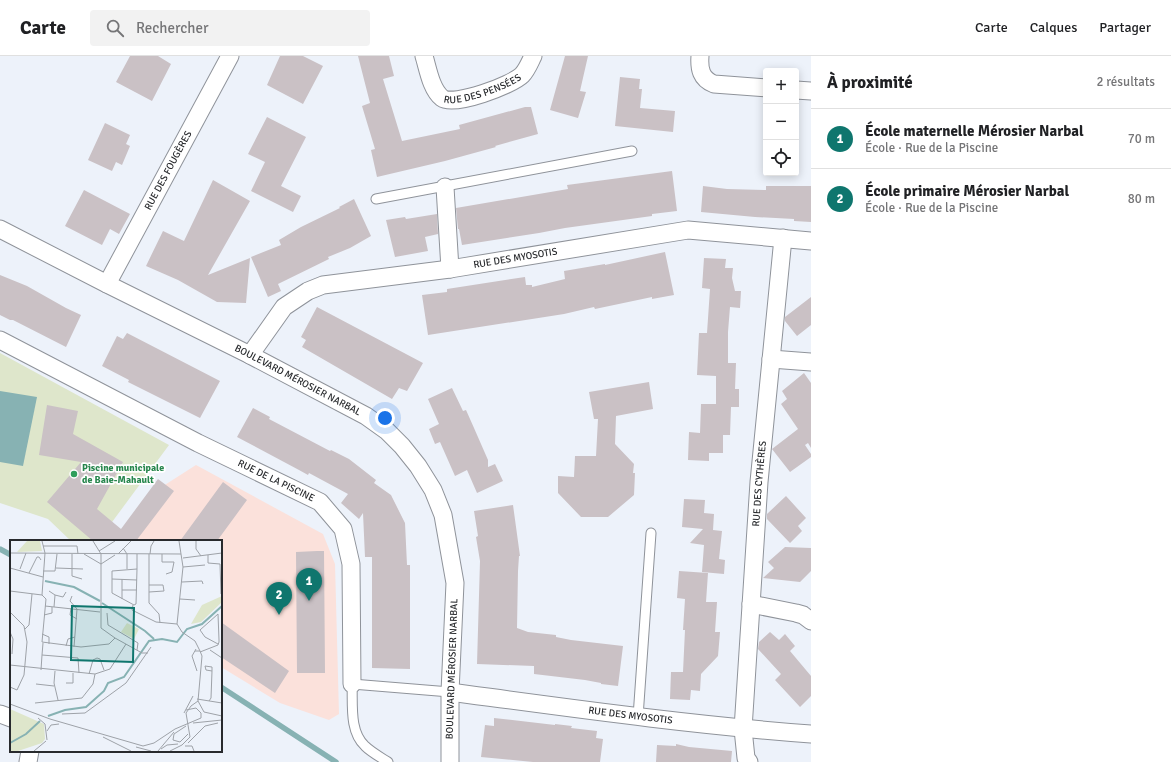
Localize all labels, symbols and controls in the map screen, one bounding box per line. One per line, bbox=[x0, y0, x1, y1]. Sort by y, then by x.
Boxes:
search box bbox=[90, 10, 370, 46]
text: Carte bbox=[20, 16, 66, 40]
icon: search bbox=[104, 17, 126, 39]
text: Rechercher bbox=[136, 19, 209, 37]
text: Carte bbox=[975, 19, 1008, 36]
text: Calques bbox=[1030, 19, 1077, 36]
text: Partager bbox=[1099, 19, 1151, 36]
map controls bbox=[763, 68, 799, 176]
button: + bbox=[763, 68, 799, 104]
street label: RUE DES PENSÉES bbox=[443, 71, 524, 106]
text: À proximité bbox=[827, 72, 913, 93]
text: 2 résultats bbox=[1096, 74, 1155, 90]
button: − bbox=[763, 104, 799, 140]
text: École maternelle Mérosier Narbal bbox=[865, 122, 1084, 140]
street label: RUE DES FOUGÈRES bbox=[142, 128, 195, 212]
text: 1 bbox=[836, 131, 844, 147]
text: 70 m bbox=[1128, 131, 1155, 147]
button: locate bbox=[763, 140, 799, 176]
text: École · Rue de la Piscine bbox=[865, 140, 998, 156]
text: École primaire Mérosier Narbal bbox=[865, 182, 1069, 200]
text: 2 bbox=[836, 191, 844, 207]
text: 80 m bbox=[1128, 191, 1155, 207]
text: École · Rue de la Piscine bbox=[865, 200, 998, 216]
street label: RUE DES MYOSOTIS bbox=[472, 245, 559, 271]
street label: BOULEVARD MÉROSIER NARBAL bbox=[233, 342, 363, 418]
your location bbox=[375, 408, 395, 428]
street label: RUE DES CYTHÈRES bbox=[750, 440, 769, 527]
street label: RUE DE LA PISCINE bbox=[236, 457, 317, 505]
place label: Piscine municipale de Baie-Mahault bbox=[82, 462, 164, 486]
marker: Piscine municipale de Baie-Mahault bbox=[69, 469, 79, 479]
inset map bbox=[10, 540, 222, 752]
pin: 1 bbox=[296, 568, 322, 601]
pin: 2 bbox=[266, 582, 292, 615]
street label: BOULEVARD MÉROSIER NARBAL bbox=[443, 598, 460, 740]
street label: RUE DES MYOSOTIS bbox=[588, 704, 674, 727]

